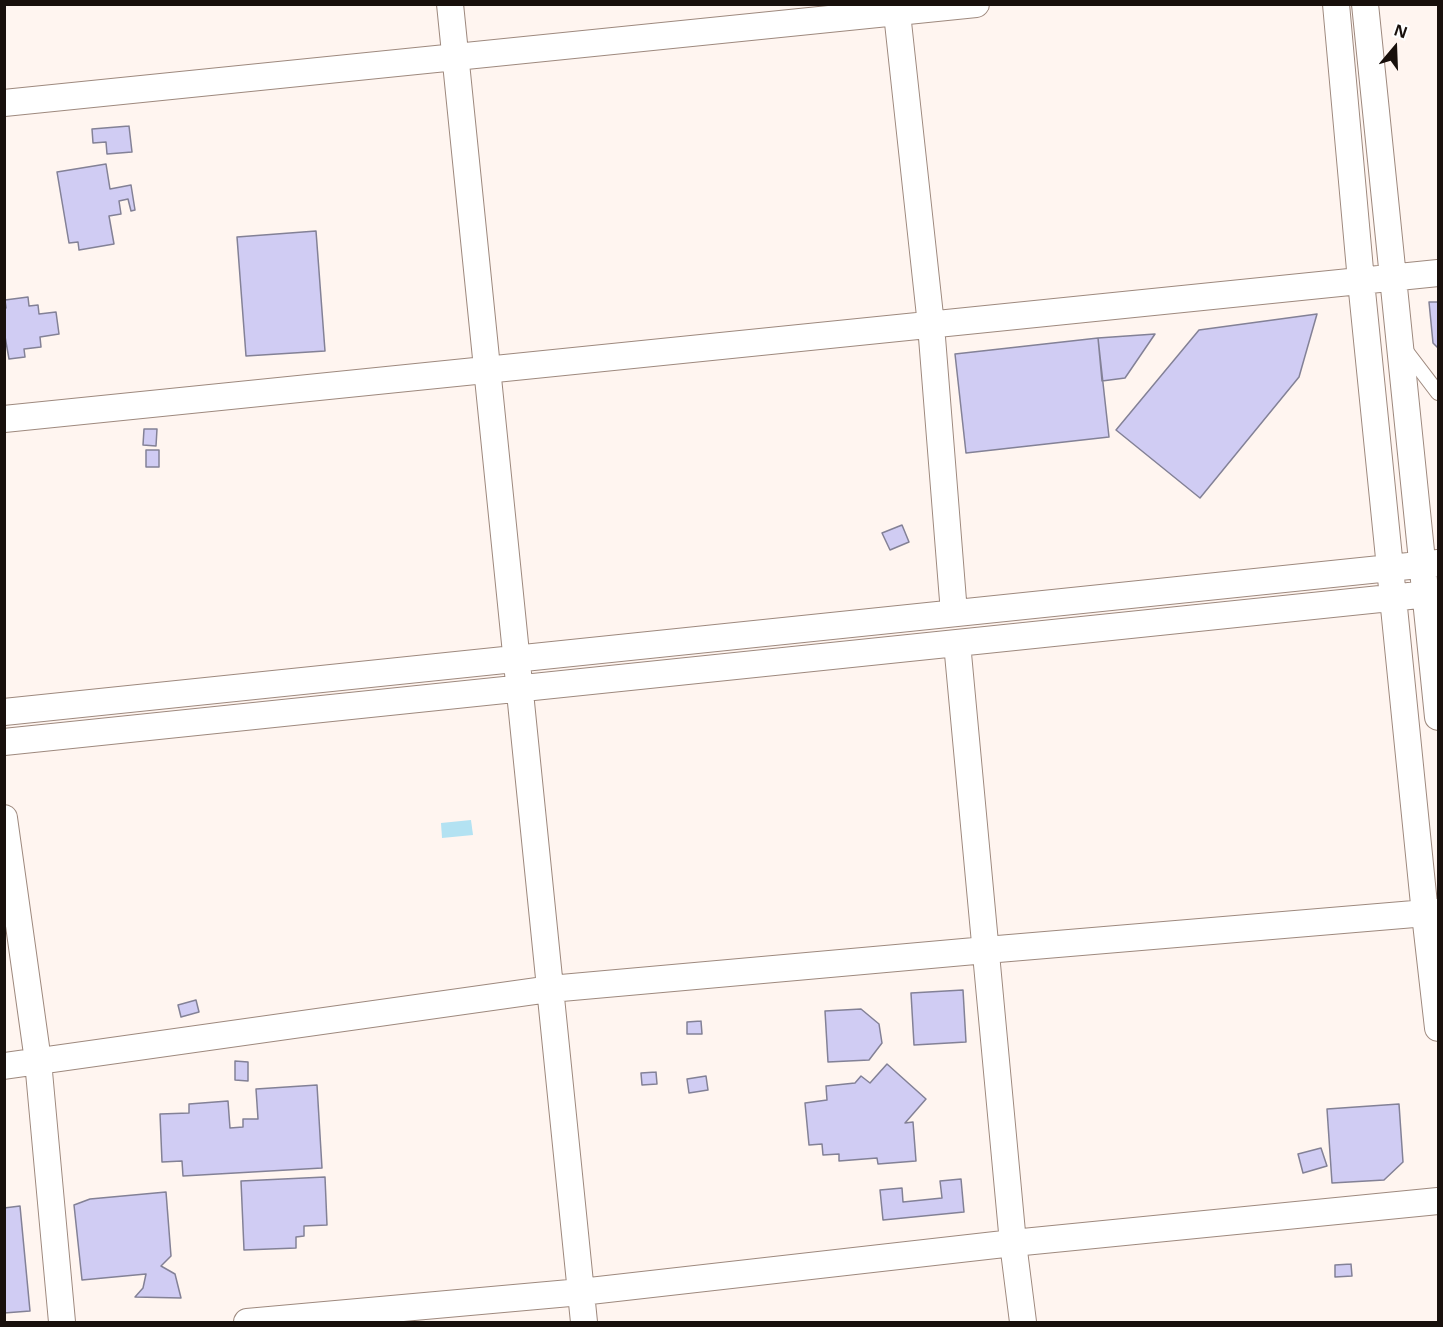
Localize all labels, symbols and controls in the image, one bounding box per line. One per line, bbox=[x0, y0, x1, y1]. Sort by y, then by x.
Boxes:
north arrow bbox=[1365, 18, 1425, 78]
text: N bbox=[1391, 18, 1411, 43]

